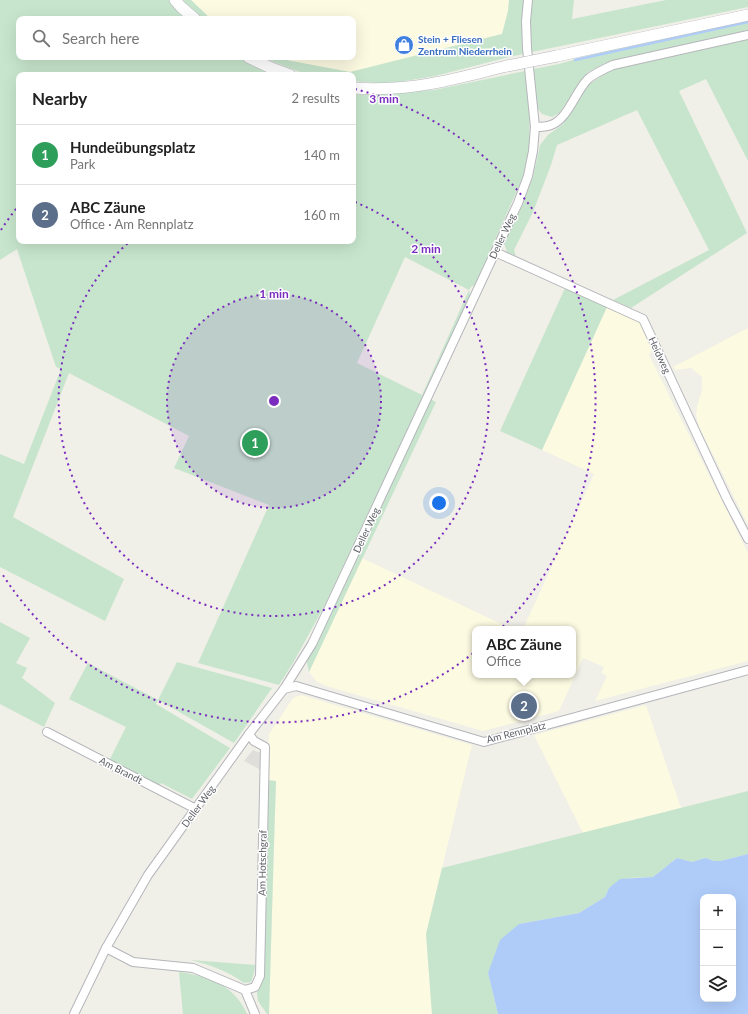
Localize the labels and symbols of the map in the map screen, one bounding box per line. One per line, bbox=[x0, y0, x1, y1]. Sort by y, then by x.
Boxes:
place label: Stein + Fliesen Zentrum Niederrhein bbox=[418, 33, 512, 57]
shop icon: Stein + Fliesen Zentrum Niederrhein bbox=[393, 34, 415, 56]
text: 3 min bbox=[369, 91, 399, 106]
street label: Deller Weg bbox=[486, 211, 518, 261]
text: 2 min bbox=[411, 241, 441, 256]
text: 1 min bbox=[259, 286, 289, 301]
street label: Heidweg bbox=[646, 335, 674, 375]
centre of rings bbox=[267, 394, 281, 408]
pin: 1 bbox=[242, 428, 268, 458]
your location bbox=[429, 493, 449, 513]
street label: Deller Weg bbox=[350, 505, 382, 555]
pin: 2 bbox=[511, 691, 537, 721]
street label: Am Rennplatz bbox=[485, 719, 547, 745]
street label: Am Brandt bbox=[97, 754, 145, 786]
street label: Deller Weg bbox=[179, 783, 217, 829]
street label: Am Hotschgraf bbox=[255, 829, 269, 896]

